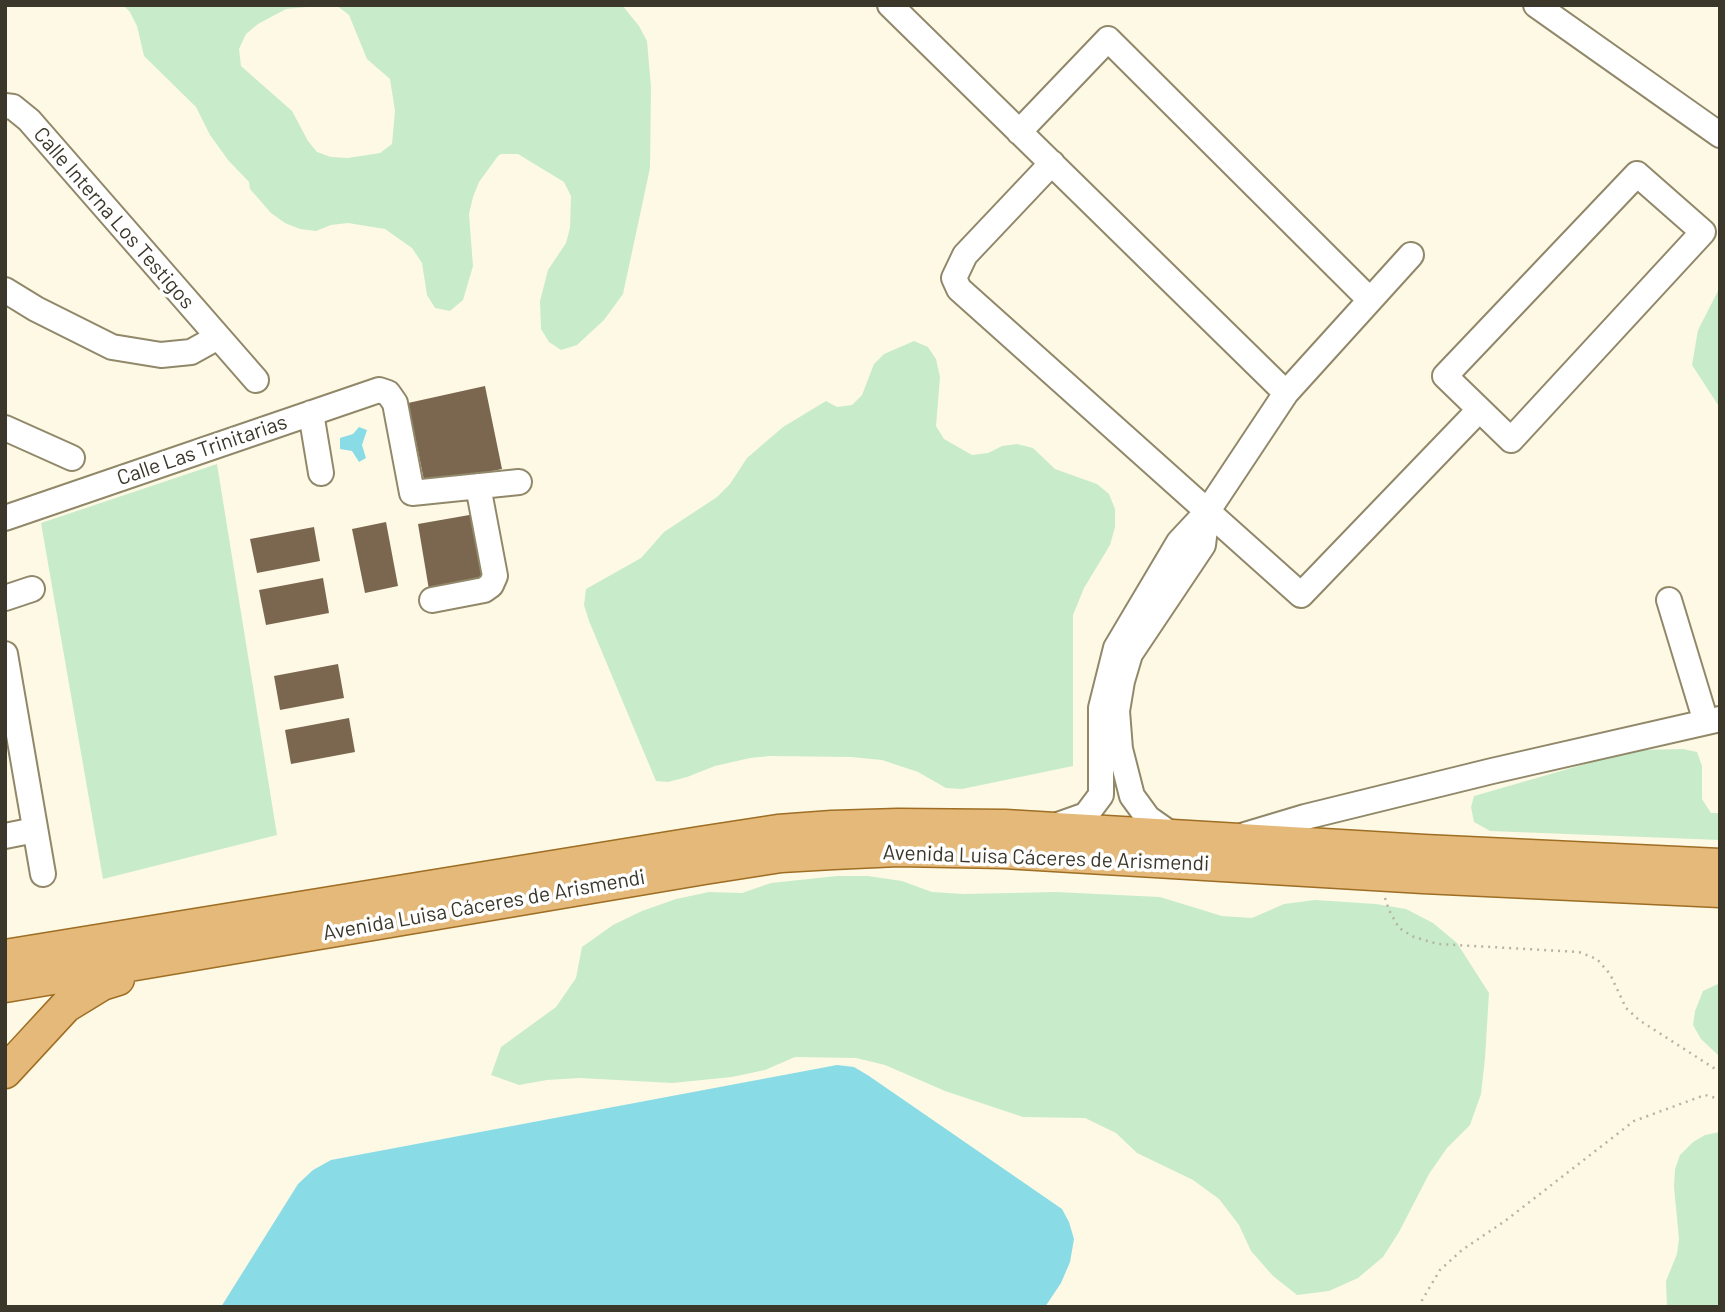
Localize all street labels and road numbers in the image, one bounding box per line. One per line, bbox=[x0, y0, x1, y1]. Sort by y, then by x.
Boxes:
street label: Calle Interna Los Testigos bbox=[28, 122, 200, 314]
street label: Calle Las Trinitarias bbox=[114, 409, 290, 491]
street label: Avenida Luisa Cáceres de Arismendi bbox=[882, 840, 1210, 876]
street label: Avenida Luisa Cáceres de Arismendi bbox=[321, 864, 647, 946]

